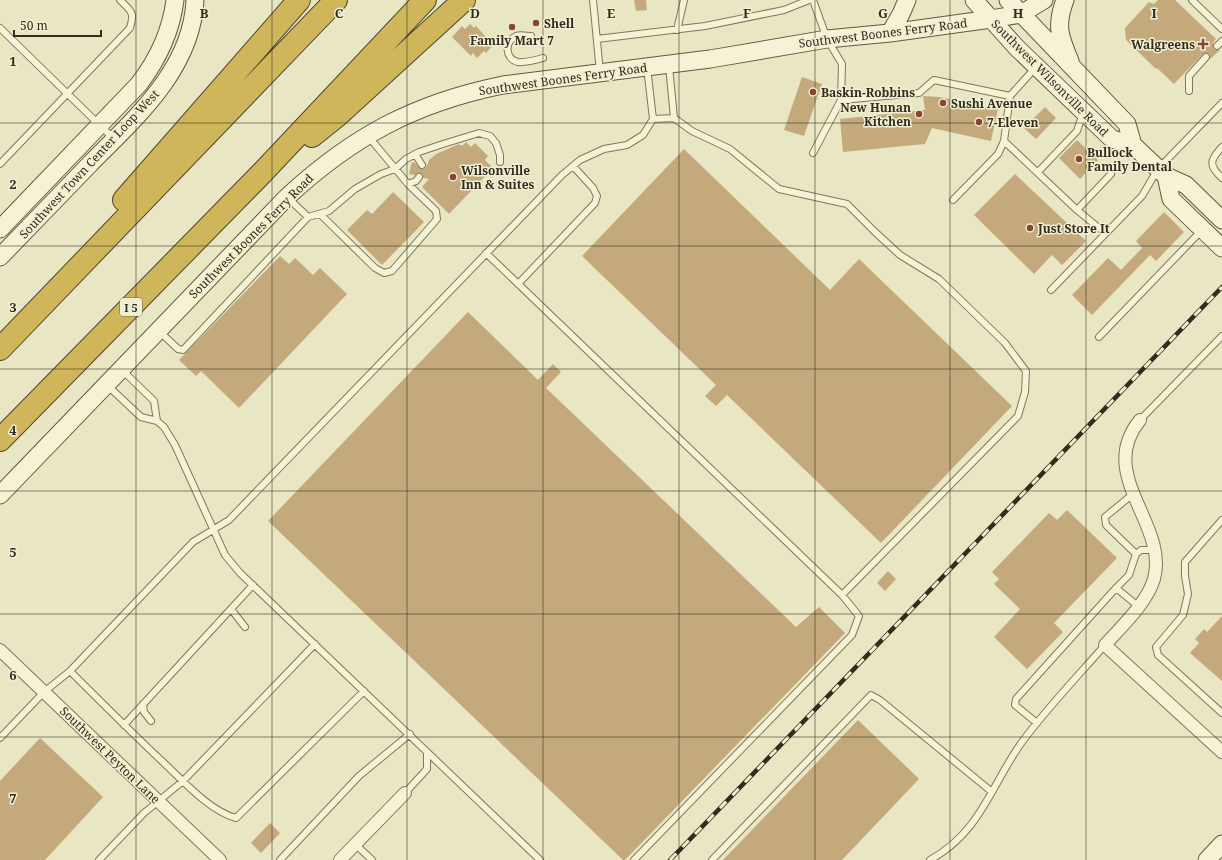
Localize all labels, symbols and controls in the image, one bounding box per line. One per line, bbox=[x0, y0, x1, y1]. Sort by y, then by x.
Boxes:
text: B bbox=[200, 4, 209, 22]
text: C bbox=[335, 4, 344, 22]
text: D bbox=[470, 4, 480, 22]
text: E bbox=[607, 4, 616, 22]
text: F bbox=[743, 4, 751, 22]
text: G bbox=[878, 4, 888, 22]
text: H bbox=[1013, 4, 1024, 22]
text: I bbox=[1151, 4, 1157, 22]
scale bar bbox=[14, 12, 101, 38]
street label: Southwest Boones Ferry Road bbox=[798, 14, 969, 52]
place label: Shell bbox=[544, 15, 575, 32]
street label: Southwest Wilsonville Road bbox=[988, 16, 1113, 141]
text: 50 m bbox=[20, 17, 48, 34]
marker: Shell bbox=[531, 18, 541, 28]
marker: Family Mart 7 bbox=[507, 22, 517, 32]
place label: Family Mart 7 bbox=[470, 32, 554, 49]
place label: Walgreens bbox=[1131, 36, 1195, 53]
marker: Walgreens bbox=[1198, 39, 1208, 49]
text: 1 bbox=[9, 52, 17, 70]
street label: Southwest Boones Ferry Road bbox=[478, 59, 649, 99]
place label: Baskin-Robbins bbox=[821, 84, 915, 101]
street label: Southwest Town Center Loop West bbox=[15, 86, 163, 242]
marker: Baskin-Robbins bbox=[808, 87, 818, 97]
place label: Sushi Avenue bbox=[951, 95, 1033, 112]
marker: Sushi Avenue bbox=[938, 98, 948, 108]
place label: New Hunan Kitchen bbox=[840, 99, 911, 130]
marker: New Hunan Kitchen bbox=[914, 109, 924, 119]
place label: 7-Eleven bbox=[987, 114, 1039, 131]
marker: 7-Eleven bbox=[974, 117, 984, 127]
place label: Bullock Family Dental bbox=[1087, 144, 1173, 175]
marker: Bullock Family Dental bbox=[1074, 154, 1084, 164]
place label: Wilsonville Inn & Suites bbox=[461, 162, 535, 193]
street label: Southwest Boones Ferry Road bbox=[185, 169, 318, 302]
marker: Wilsonville Inn & Suites bbox=[448, 172, 458, 182]
text: 2 bbox=[9, 175, 17, 193]
place label: Just Store It bbox=[1037, 220, 1110, 237]
marker: Just Store It bbox=[1025, 223, 1035, 233]
text: 3 bbox=[9, 298, 17, 316]
road number: I 5 bbox=[120, 298, 142, 316]
text: 4 bbox=[9, 421, 17, 439]
text: 5 bbox=[9, 543, 17, 561]
text: 6 bbox=[9, 666, 17, 684]
street label: Southwest Peyton Lane bbox=[56, 703, 164, 807]
text: 7 bbox=[9, 789, 17, 807]

